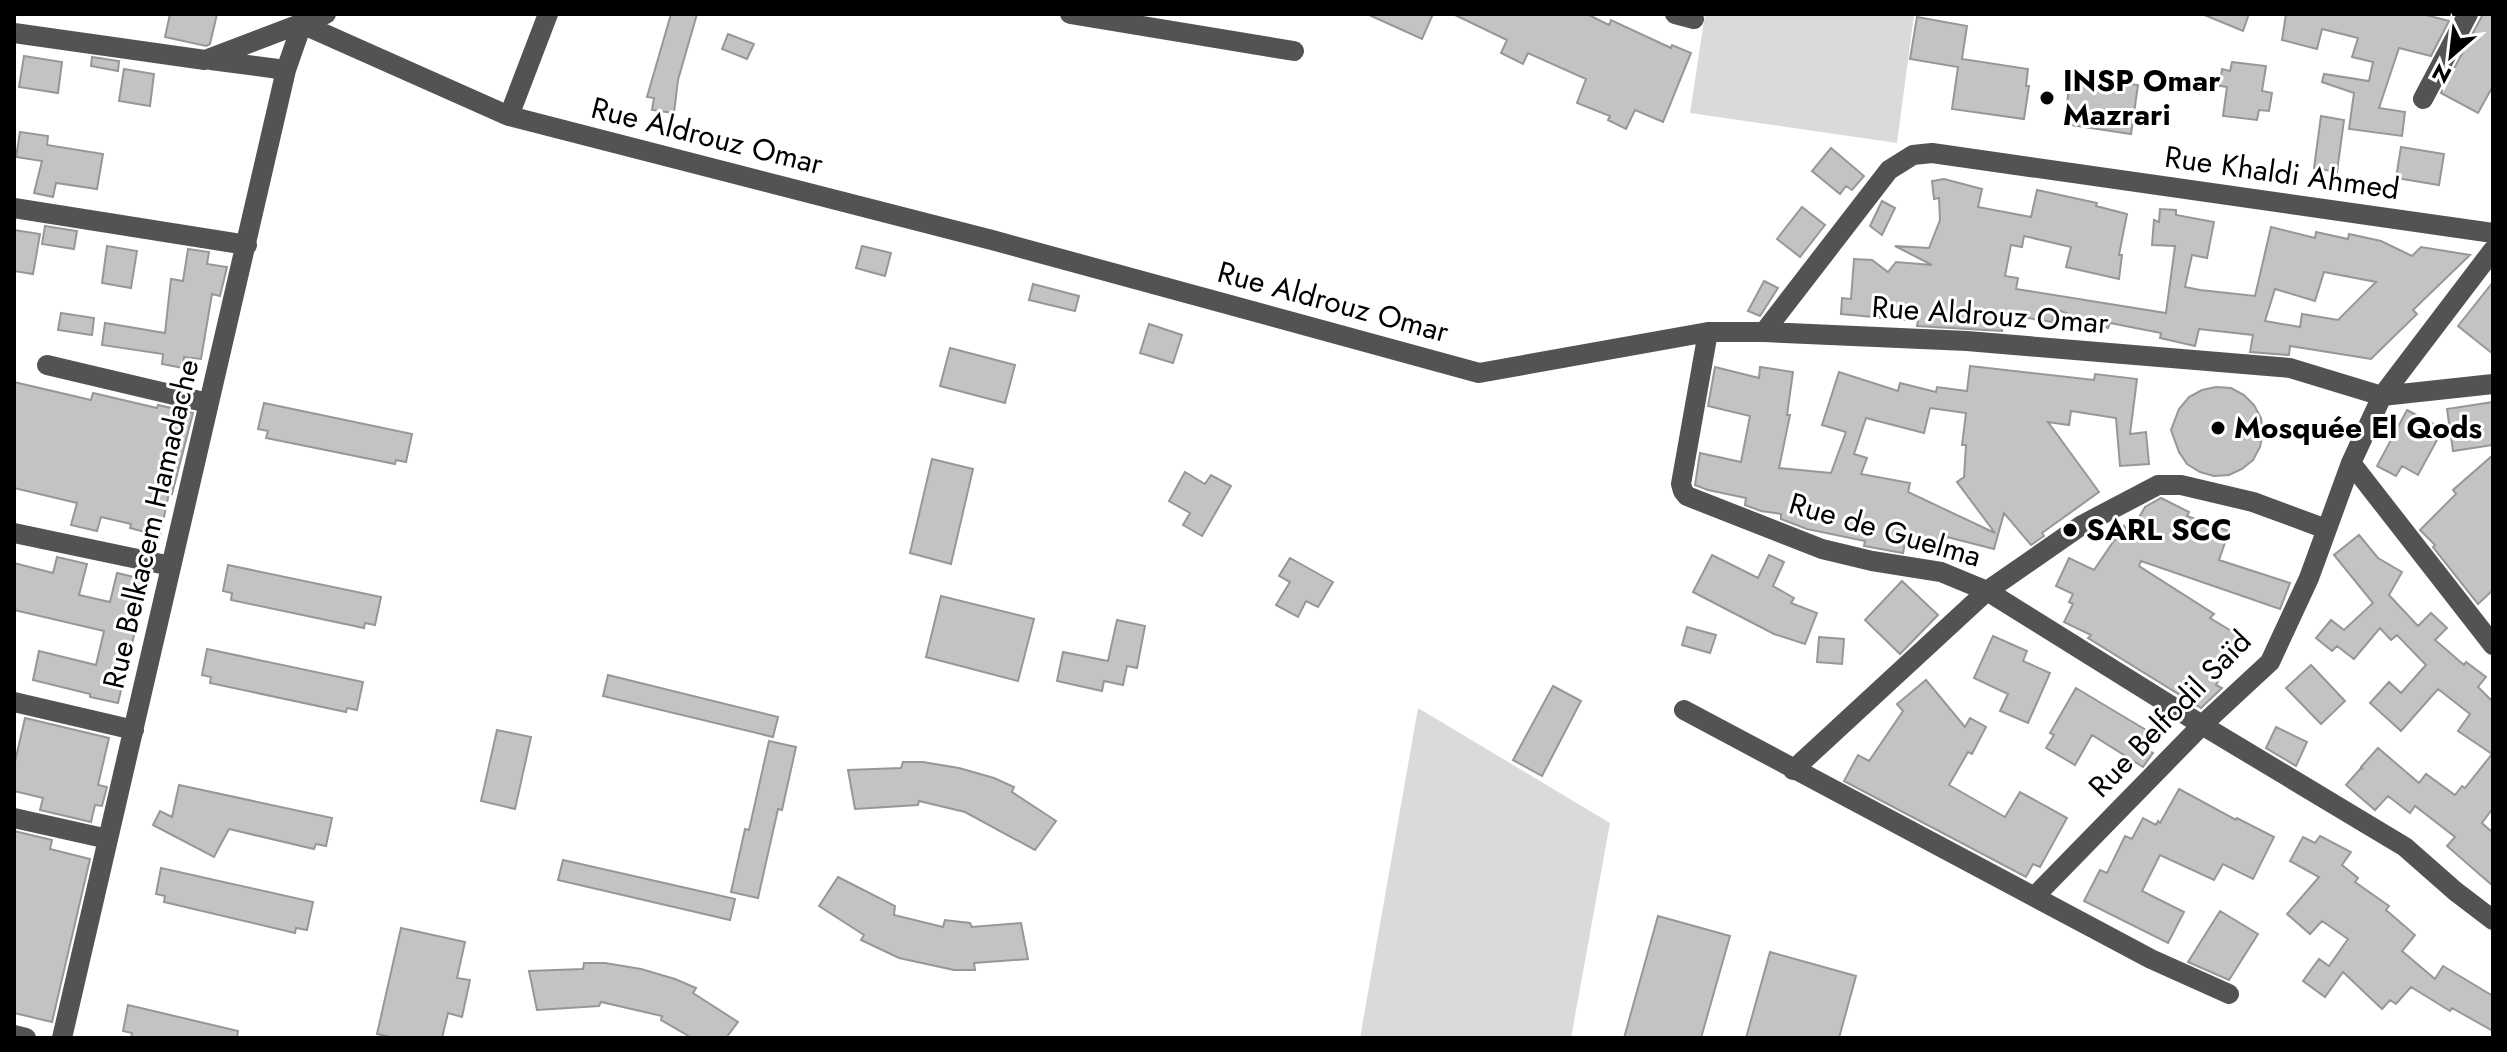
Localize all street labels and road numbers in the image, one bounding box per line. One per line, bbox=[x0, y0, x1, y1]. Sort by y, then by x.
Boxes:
street label: Rue Aldrouz Omar bbox=[587, 86, 828, 185]
street label: Rue Khaldi Ahmed bbox=[2162, 135, 2402, 210]
street label: Rue Aldrouz Omar bbox=[1213, 250, 1454, 353]
street label: Rue Aldrouz Omar bbox=[1870, 285, 2111, 344]
street label: Rue Belkacem Hamadache bbox=[92, 355, 209, 693]
street label: Rue de Guelma bbox=[1784, 482, 1986, 577]
street label: Rue Belfodil Saïd bbox=[2079, 620, 2261, 807]

